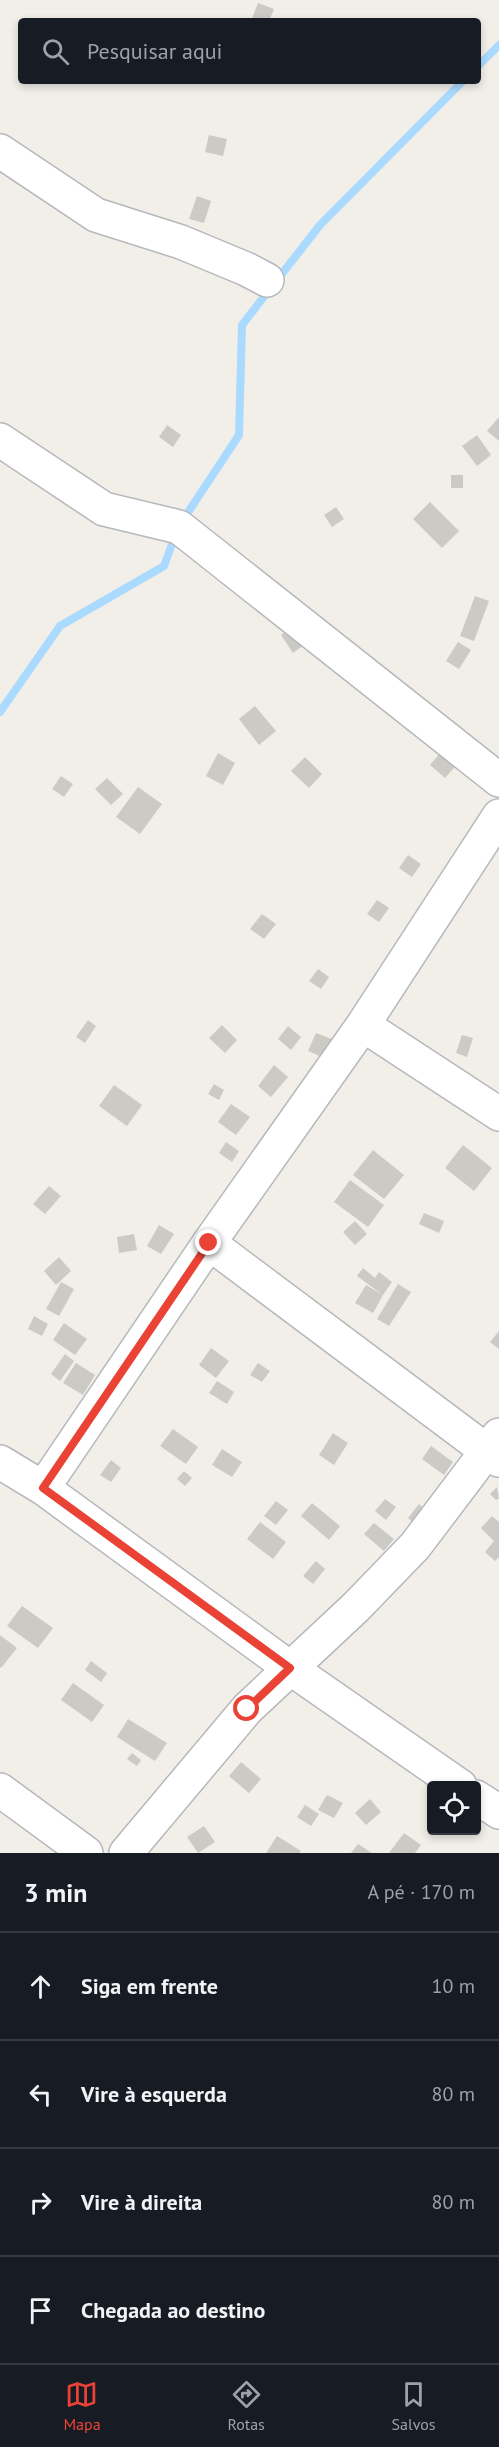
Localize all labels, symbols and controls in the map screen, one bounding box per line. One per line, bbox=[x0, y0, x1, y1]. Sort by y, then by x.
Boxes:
search box bbox=[18, 18, 481, 84]
icon: search bbox=[39, 35, 72, 68]
text: Pesquisar aqui bbox=[87, 37, 223, 65]
route end bbox=[195, 1229, 221, 1255]
route start bbox=[233, 1695, 259, 1721]
map controls bbox=[427, 1781, 481, 1835]
button: locate bbox=[427, 1781, 481, 1835]
text: 3 min bbox=[24, 1876, 87, 1909]
text: A pé · 170 m bbox=[368, 1879, 475, 1905]
icon: ahead bbox=[24, 1970, 57, 2003]
text: Siga em frente bbox=[81, 1972, 218, 2000]
text: 10 m bbox=[432, 1973, 475, 1999]
icon: left bbox=[24, 2078, 57, 2111]
text: Vire à esquerda bbox=[81, 2080, 227, 2108]
text: 80 m bbox=[432, 2081, 475, 2107]
icon: right bbox=[24, 2186, 57, 2219]
text: Vire à direita bbox=[81, 2188, 202, 2216]
text: 80 m bbox=[432, 2189, 475, 2215]
icon: arrive bbox=[24, 2294, 57, 2327]
text: Chegada ao destino bbox=[81, 2296, 265, 2324]
tab: Mapa bbox=[63, 2378, 101, 2434]
tab: Rotas bbox=[227, 2378, 265, 2434]
tab: Salvos bbox=[392, 2378, 436, 2434]

